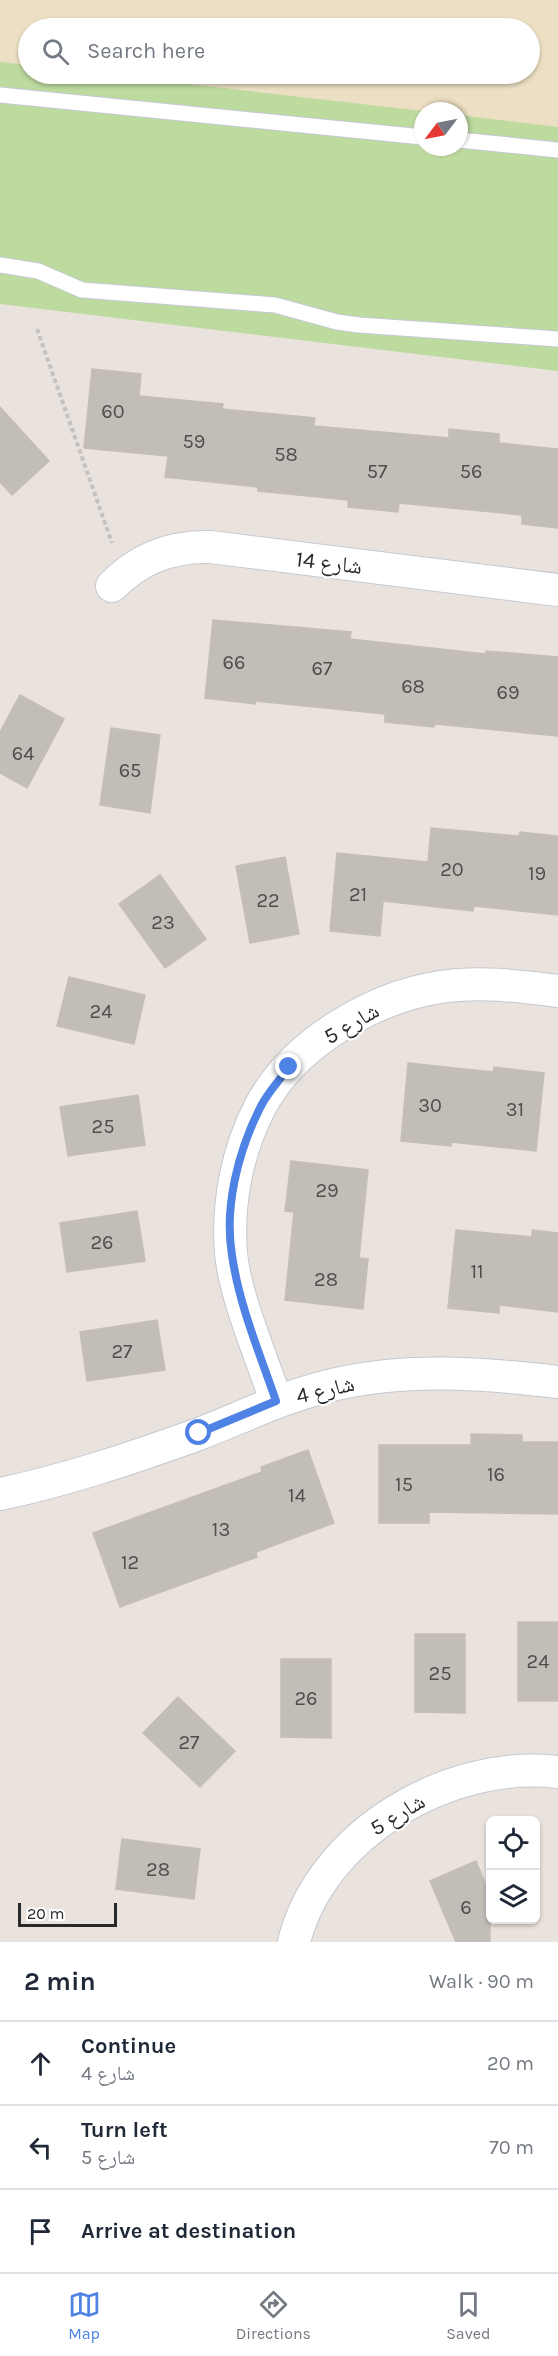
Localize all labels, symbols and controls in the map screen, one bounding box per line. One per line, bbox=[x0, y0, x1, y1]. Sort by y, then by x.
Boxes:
search box bbox=[18, 18, 540, 84]
icon: search bbox=[39, 35, 72, 68]
text: Search here bbox=[87, 38, 205, 64]
north arrow bbox=[414, 102, 468, 156]
house number: 60 bbox=[101, 400, 125, 423]
house number: 59 bbox=[183, 430, 205, 453]
house number: 58 bbox=[274, 443, 298, 466]
house number: 57 bbox=[367, 460, 388, 483]
house number: 56 bbox=[460, 460, 482, 483]
street label: شارع 14 bbox=[294, 546, 364, 580]
house number: 66 bbox=[223, 651, 245, 674]
house number: 67 bbox=[312, 657, 333, 680]
house number: 68 bbox=[401, 675, 425, 698]
house number: 69 bbox=[496, 681, 520, 704]
house number: 64 bbox=[12, 742, 34, 765]
house number: 65 bbox=[119, 759, 141, 782]
house number: 20 bbox=[440, 858, 464, 881]
house number: 19 bbox=[528, 862, 546, 885]
house number: 21 bbox=[349, 883, 367, 906]
house number: 22 bbox=[256, 889, 280, 912]
house number: 23 bbox=[151, 911, 175, 934]
street label: شارع 5 bbox=[319, 998, 384, 1050]
house number: 24 bbox=[90, 1000, 112, 1023]
route end bbox=[275, 1053, 301, 1079]
house number: 30 bbox=[418, 1094, 442, 1117]
house number: 31 bbox=[506, 1098, 524, 1121]
house number: 25 bbox=[92, 1115, 114, 1138]
house number: 29 bbox=[315, 1179, 339, 1202]
house number: 26 bbox=[90, 1231, 114, 1254]
house number: 11 bbox=[470, 1260, 484, 1283]
house number: 28 bbox=[314, 1268, 338, 1291]
house number: 27 bbox=[112, 1340, 133, 1363]
street label: شارع 4 bbox=[293, 1371, 357, 1409]
route start bbox=[185, 1419, 211, 1445]
house number: 16 bbox=[487, 1463, 505, 1486]
house number: 15 bbox=[395, 1473, 413, 1496]
house number: 14 bbox=[288, 1484, 306, 1507]
house number: 13 bbox=[212, 1518, 230, 1541]
house number: 12 bbox=[121, 1551, 139, 1574]
house number: 24 bbox=[527, 1650, 549, 1673]
house number: 25 bbox=[429, 1662, 451, 1685]
house number: 26 bbox=[294, 1687, 318, 1710]
house number: 27 bbox=[179, 1731, 200, 1754]
street label: شارع 5 bbox=[365, 1788, 430, 1841]
map controls bbox=[486, 1816, 540, 1924]
button: locate bbox=[486, 1816, 540, 1870]
house number: 28 bbox=[146, 1858, 170, 1881]
button: layers bbox=[486, 1870, 540, 1924]
house number: 6 bbox=[460, 1896, 472, 1919]
scale bar bbox=[18, 1900, 117, 1928]
text: 20 m bbox=[27, 1904, 65, 1923]
text: 2 min bbox=[24, 1966, 96, 1997]
text: Walk · 90 m bbox=[429, 1970, 534, 1993]
text: Continue bbox=[81, 2033, 176, 2059]
icon: ahead bbox=[24, 2047, 57, 2080]
text: 20 m bbox=[487, 2052, 534, 2075]
text: شارع 4 bbox=[81, 2062, 135, 2085]
text: Turn left bbox=[81, 2117, 168, 2143]
icon: left bbox=[24, 2131, 57, 2164]
text: 70 m bbox=[489, 2136, 534, 2159]
text: شارع 5 bbox=[81, 2146, 135, 2169]
icon: arrive bbox=[24, 2215, 57, 2248]
text: Arrive at destination bbox=[81, 2218, 296, 2244]
tab: Map bbox=[68, 2288, 101, 2343]
tab: Directions bbox=[236, 2288, 311, 2343]
tab: Saved bbox=[446, 2288, 490, 2343]

